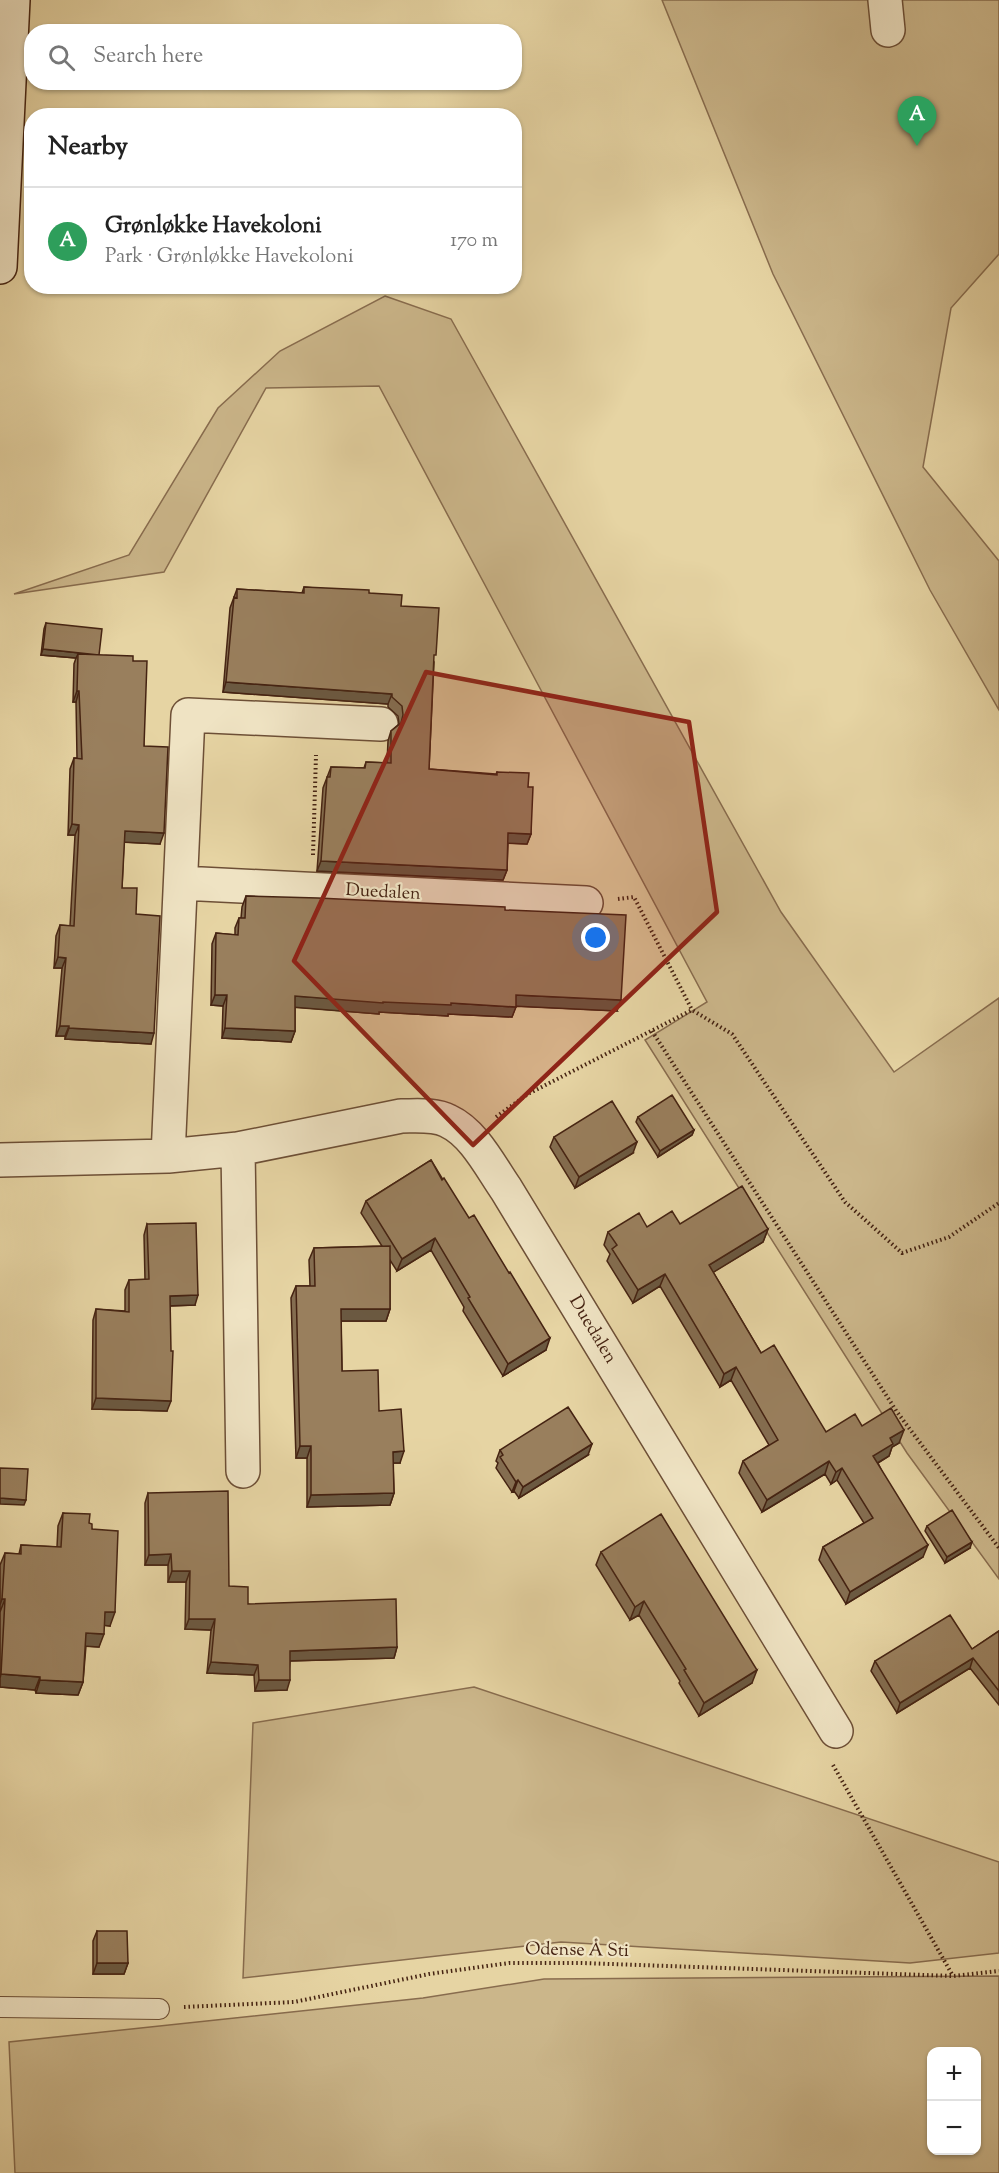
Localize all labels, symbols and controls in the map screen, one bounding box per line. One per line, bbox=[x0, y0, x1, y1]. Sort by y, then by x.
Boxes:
search box bbox=[24, 24, 522, 90]
icon: search bbox=[45, 41, 78, 74]
text: Search here bbox=[93, 41, 203, 73]
pin: A bbox=[898, 96, 936, 146]
text: Nearby bbox=[48, 129, 128, 166]
text: Grønløkke Havekoloni bbox=[105, 211, 322, 243]
text: A bbox=[59, 227, 76, 256]
text: 170 m bbox=[450, 227, 498, 256]
text: Park · Grønløkke Havekoloni bbox=[105, 243, 354, 272]
street label: Duedalen bbox=[345, 878, 422, 908]
your location bbox=[581, 923, 610, 952]
street label: Duedalen bbox=[561, 1291, 623, 1369]
street label: Odense Å Sti bbox=[525, 1937, 629, 1965]
map controls bbox=[927, 2047, 981, 2155]
button: + bbox=[927, 2047, 981, 2101]
button: − bbox=[927, 2101, 981, 2155]

